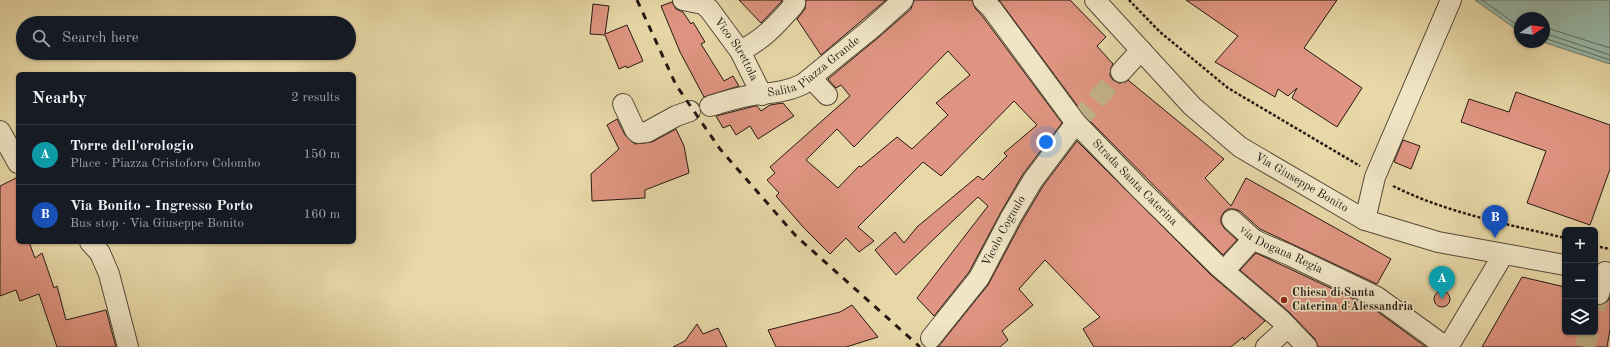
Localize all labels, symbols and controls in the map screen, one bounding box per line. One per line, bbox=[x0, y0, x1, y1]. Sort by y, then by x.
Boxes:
north arrow bbox=[1514, 12, 1550, 48]
search box bbox=[16, 16, 356, 60]
street label: Vico Strettola bbox=[712, 16, 760, 83]
icon: search bbox=[30, 27, 52, 49]
text: Search here bbox=[62, 31, 139, 46]
street label: Salita Piazza Grande bbox=[767, 34, 863, 99]
text: Nearby bbox=[32, 90, 87, 107]
text: 2 results bbox=[291, 91, 340, 104]
your location bbox=[1036, 132, 1056, 152]
street label: Strada Santa Caterina bbox=[1090, 137, 1180, 228]
text: Torre dell'orologio bbox=[70, 139, 194, 154]
text: A bbox=[40, 148, 50, 161]
text: 150 m bbox=[303, 148, 340, 161]
street label: Via Giuseppe Bonito bbox=[1253, 151, 1350, 215]
text: Place · Piazza Cristoforo Colombo bbox=[70, 157, 261, 170]
street label: Vicolo Cognulo bbox=[980, 194, 1028, 268]
text: Via Bonito - Ingresso Porto bbox=[70, 199, 253, 214]
pin: B bbox=[1482, 205, 1508, 238]
text: B bbox=[40, 208, 50, 221]
text: 160 m bbox=[303, 208, 340, 221]
text: Bus stop · Via Giuseppe Bonito bbox=[70, 217, 244, 230]
street label: via Dogana Regia bbox=[1237, 224, 1325, 276]
map controls bbox=[1562, 227, 1598, 335]
button: + bbox=[1562, 227, 1598, 263]
button: − bbox=[1562, 263, 1598, 299]
pin: A bbox=[1429, 266, 1455, 299]
place label: Chiesa di Santa Caterina d'Alessandria bbox=[1292, 287, 1413, 313]
marker: Chiesa di Santa Caterina d'Alessandria bbox=[1279, 295, 1289, 305]
button: layers bbox=[1562, 299, 1598, 335]

